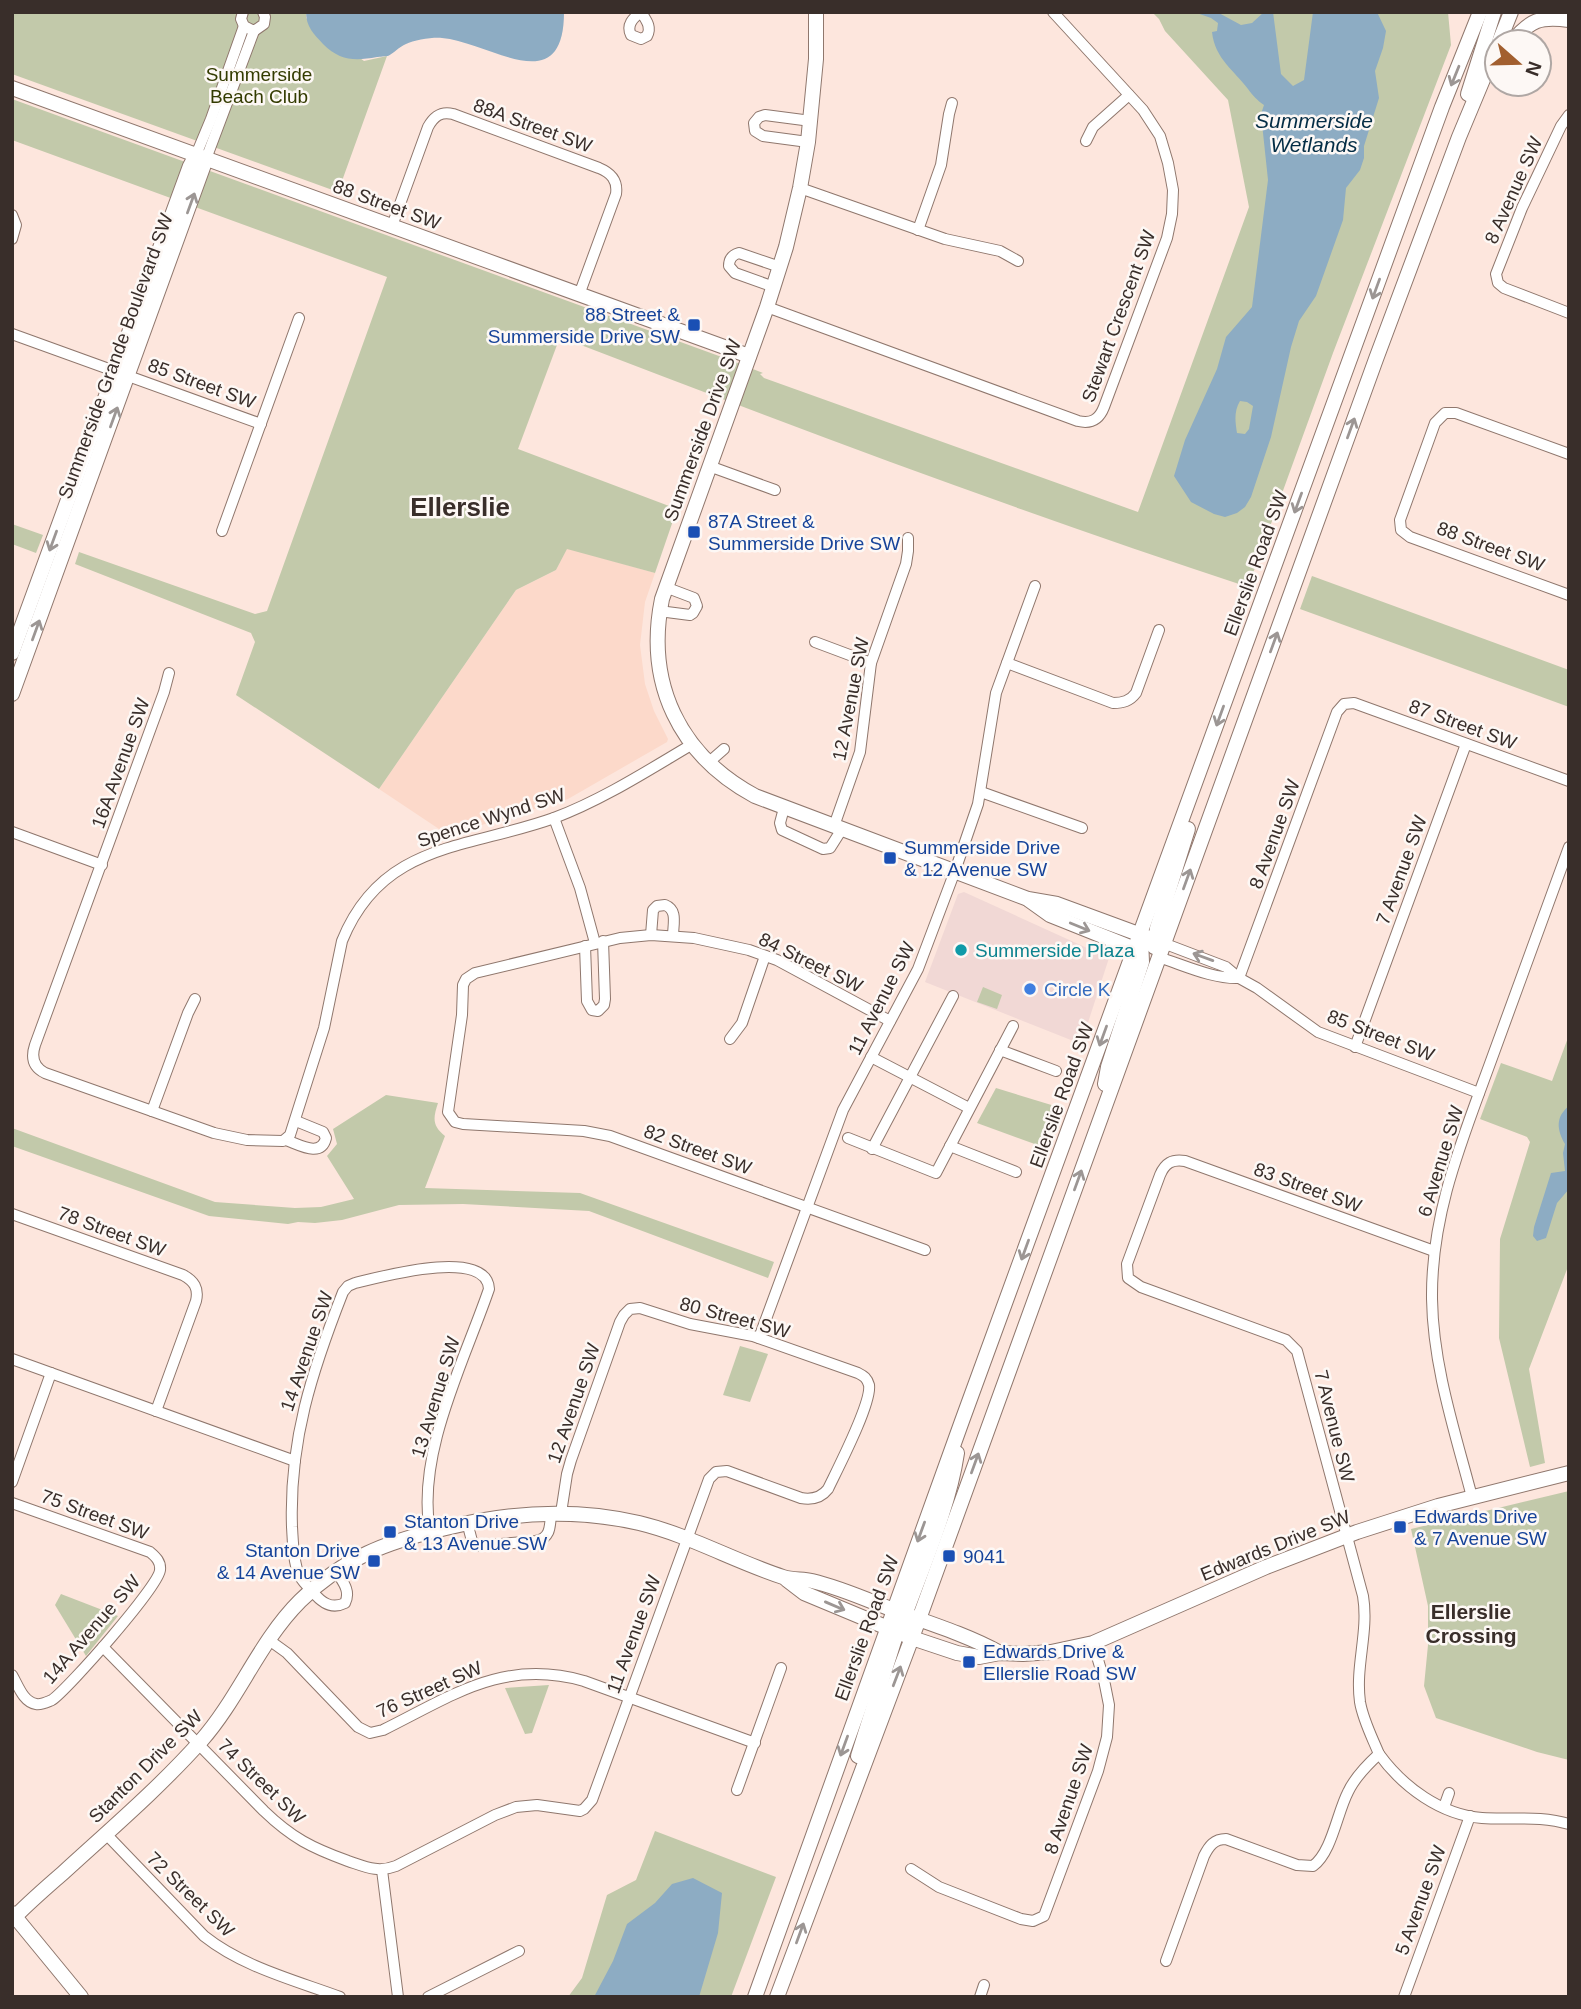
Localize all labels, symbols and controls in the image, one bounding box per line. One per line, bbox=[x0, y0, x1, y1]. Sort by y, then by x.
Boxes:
north arrow bbox=[1483, 28, 1553, 98]
text: N bbox=[1521, 59, 1546, 79]
park label: Summerside Beach Club bbox=[206, 64, 312, 107]
one-way arrow bbox=[1448, 64, 1461, 86]
street label: 88A Street SW bbox=[471, 94, 595, 157]
water label: Summerside Wetlands bbox=[1255, 109, 1373, 156]
street label: 8 Avenue SW bbox=[1481, 133, 1546, 247]
street label: 88 Street SW bbox=[330, 175, 444, 234]
one-way arrow bbox=[186, 192, 199, 214]
street label: Summerside Grande Boulevard SW bbox=[54, 211, 177, 502]
street label: Stewart Crescent SW bbox=[1078, 227, 1159, 405]
one-way arrow bbox=[1368, 277, 1381, 299]
place label: 88 Street & Summerside Drive SW bbox=[488, 304, 680, 347]
marker: 88 Street & Summerside Drive SW bbox=[686, 317, 702, 333]
street label: Summerside Drive SW bbox=[660, 336, 745, 524]
street label: 85 Street SW bbox=[145, 354, 259, 413]
one-way arrow bbox=[109, 406, 121, 428]
one-way arrow bbox=[1346, 418, 1358, 440]
street label: Ellerslie Road SW bbox=[1219, 488, 1292, 639]
one-way arrow bbox=[1290, 491, 1303, 513]
district label: Ellerslie bbox=[410, 492, 510, 522]
place label: 87A Street & Summerside Drive SW bbox=[708, 511, 900, 554]
street label: 88 Street SW bbox=[1434, 517, 1548, 576]
marker: 87A Street & Summerside Drive SW bbox=[686, 524, 702, 540]
one-way arrow bbox=[46, 530, 59, 552]
one-way arrow bbox=[30, 620, 43, 642]
one-way arrow bbox=[1269, 632, 1281, 654]
street label: 12 Avenue SW bbox=[828, 636, 873, 763]
street label: 16A Avenue SW bbox=[87, 695, 154, 831]
street label: 87 Street SW bbox=[1406, 695, 1520, 754]
one-way arrow bbox=[1213, 705, 1225, 727]
street label: 8 Avenue SW bbox=[1245, 777, 1304, 892]
street label: Spence Wynd SW bbox=[415, 784, 568, 851]
street label: 7 Avenue SW bbox=[1372, 813, 1431, 928]
place label: Summerside Drive & 12 Avenue SW bbox=[904, 837, 1060, 880]
marker: Summerside Drive & 12 Avenue SW bbox=[882, 850, 898, 866]
one-way arrow bbox=[1181, 868, 1194, 890]
one-way arrow bbox=[1068, 921, 1090, 934]
street label: 84 Street SW bbox=[755, 928, 866, 997]
street label: 11 Avenue SW bbox=[844, 938, 919, 1058]
place label: Summerside Plaza bbox=[975, 940, 1135, 961]
marker: Summerside Plaza bbox=[953, 942, 969, 958]
one-way arrow bbox=[1193, 950, 1215, 963]
place label: Circle K bbox=[1044, 979, 1111, 1000]
marker: Circle K bbox=[1022, 981, 1038, 997]
street label: 85 Street SW bbox=[1324, 1005, 1437, 1066]
street label: Ellerslie Road SW bbox=[1025, 1020, 1098, 1171]
one-way arrow bbox=[1096, 1024, 1108, 1046]
street label: 6 Avenue SW bbox=[1414, 1103, 1467, 1219]
street label: 82 Street SW bbox=[641, 1120, 755, 1179]
street label: 83 Street SW bbox=[1251, 1158, 1365, 1217]
one-way arrow bbox=[1072, 1169, 1085, 1191]
street label: 78 Street SW bbox=[55, 1202, 169, 1261]
one-way arrow bbox=[1018, 1238, 1030, 1260]
street label: 14 Avenue SW bbox=[276, 1288, 337, 1414]
street label: 80 Street SW bbox=[678, 1293, 792, 1342]
street label: 13 Avenue SW bbox=[407, 1334, 464, 1460]
street label: 12 Avenue SW bbox=[543, 1340, 604, 1466]
street label: 7 Avenue SW bbox=[1310, 1368, 1359, 1484]
one-way arrow bbox=[970, 1452, 982, 1474]
street label: 75 Street SW bbox=[38, 1485, 152, 1544]
street label: Edwards Drive SW bbox=[1197, 1506, 1353, 1585]
place label: Edwards Drive & 7 Avenue SW bbox=[1414, 1506, 1547, 1549]
place label: Stanton Drive & 13 Avenue SW bbox=[404, 1511, 547, 1554]
marker: Edwards Drive & 7 Avenue SW bbox=[1392, 1519, 1408, 1535]
one-way arrow bbox=[914, 1521, 927, 1543]
marker: Stanton Drive & 13 Avenue SW bbox=[382, 1524, 398, 1540]
place label: Stanton Drive & 14 Avenue SW bbox=[217, 1540, 360, 1583]
place label: 9041 bbox=[963, 1546, 1005, 1567]
marker: 9041 bbox=[941, 1548, 957, 1564]
marker: Stanton Drive & 14 Avenue SW bbox=[366, 1553, 382, 1569]
street label: Ellerslie Road SW bbox=[830, 1553, 903, 1704]
street label: 14A Avenue SW bbox=[39, 1571, 144, 1688]
street label: 11 Avenue SW bbox=[602, 1572, 665, 1696]
one-way arrow bbox=[824, 1600, 845, 1613]
district label: Ellerslie Crossing bbox=[1425, 1600, 1517, 1647]
place label: Edwards Drive & Ellerslie Road SW bbox=[983, 1641, 1136, 1684]
marker: Edwards Drive & Ellerslie Road SW bbox=[961, 1654, 977, 1670]
street label: 76 Street SW bbox=[373, 1657, 485, 1722]
one-way arrow bbox=[892, 1666, 905, 1688]
street label: Stanton Drive SW bbox=[85, 1705, 206, 1827]
street label: 74 Street SW bbox=[214, 1735, 310, 1828]
one-way arrow bbox=[837, 1735, 849, 1757]
street label: 8 Avenue SW bbox=[1040, 1741, 1097, 1857]
street label: 5 Avenue SW bbox=[1391, 1843, 1450, 1958]
street label: 72 Street SW bbox=[143, 1848, 239, 1941]
one-way arrow bbox=[795, 1922, 808, 1944]

